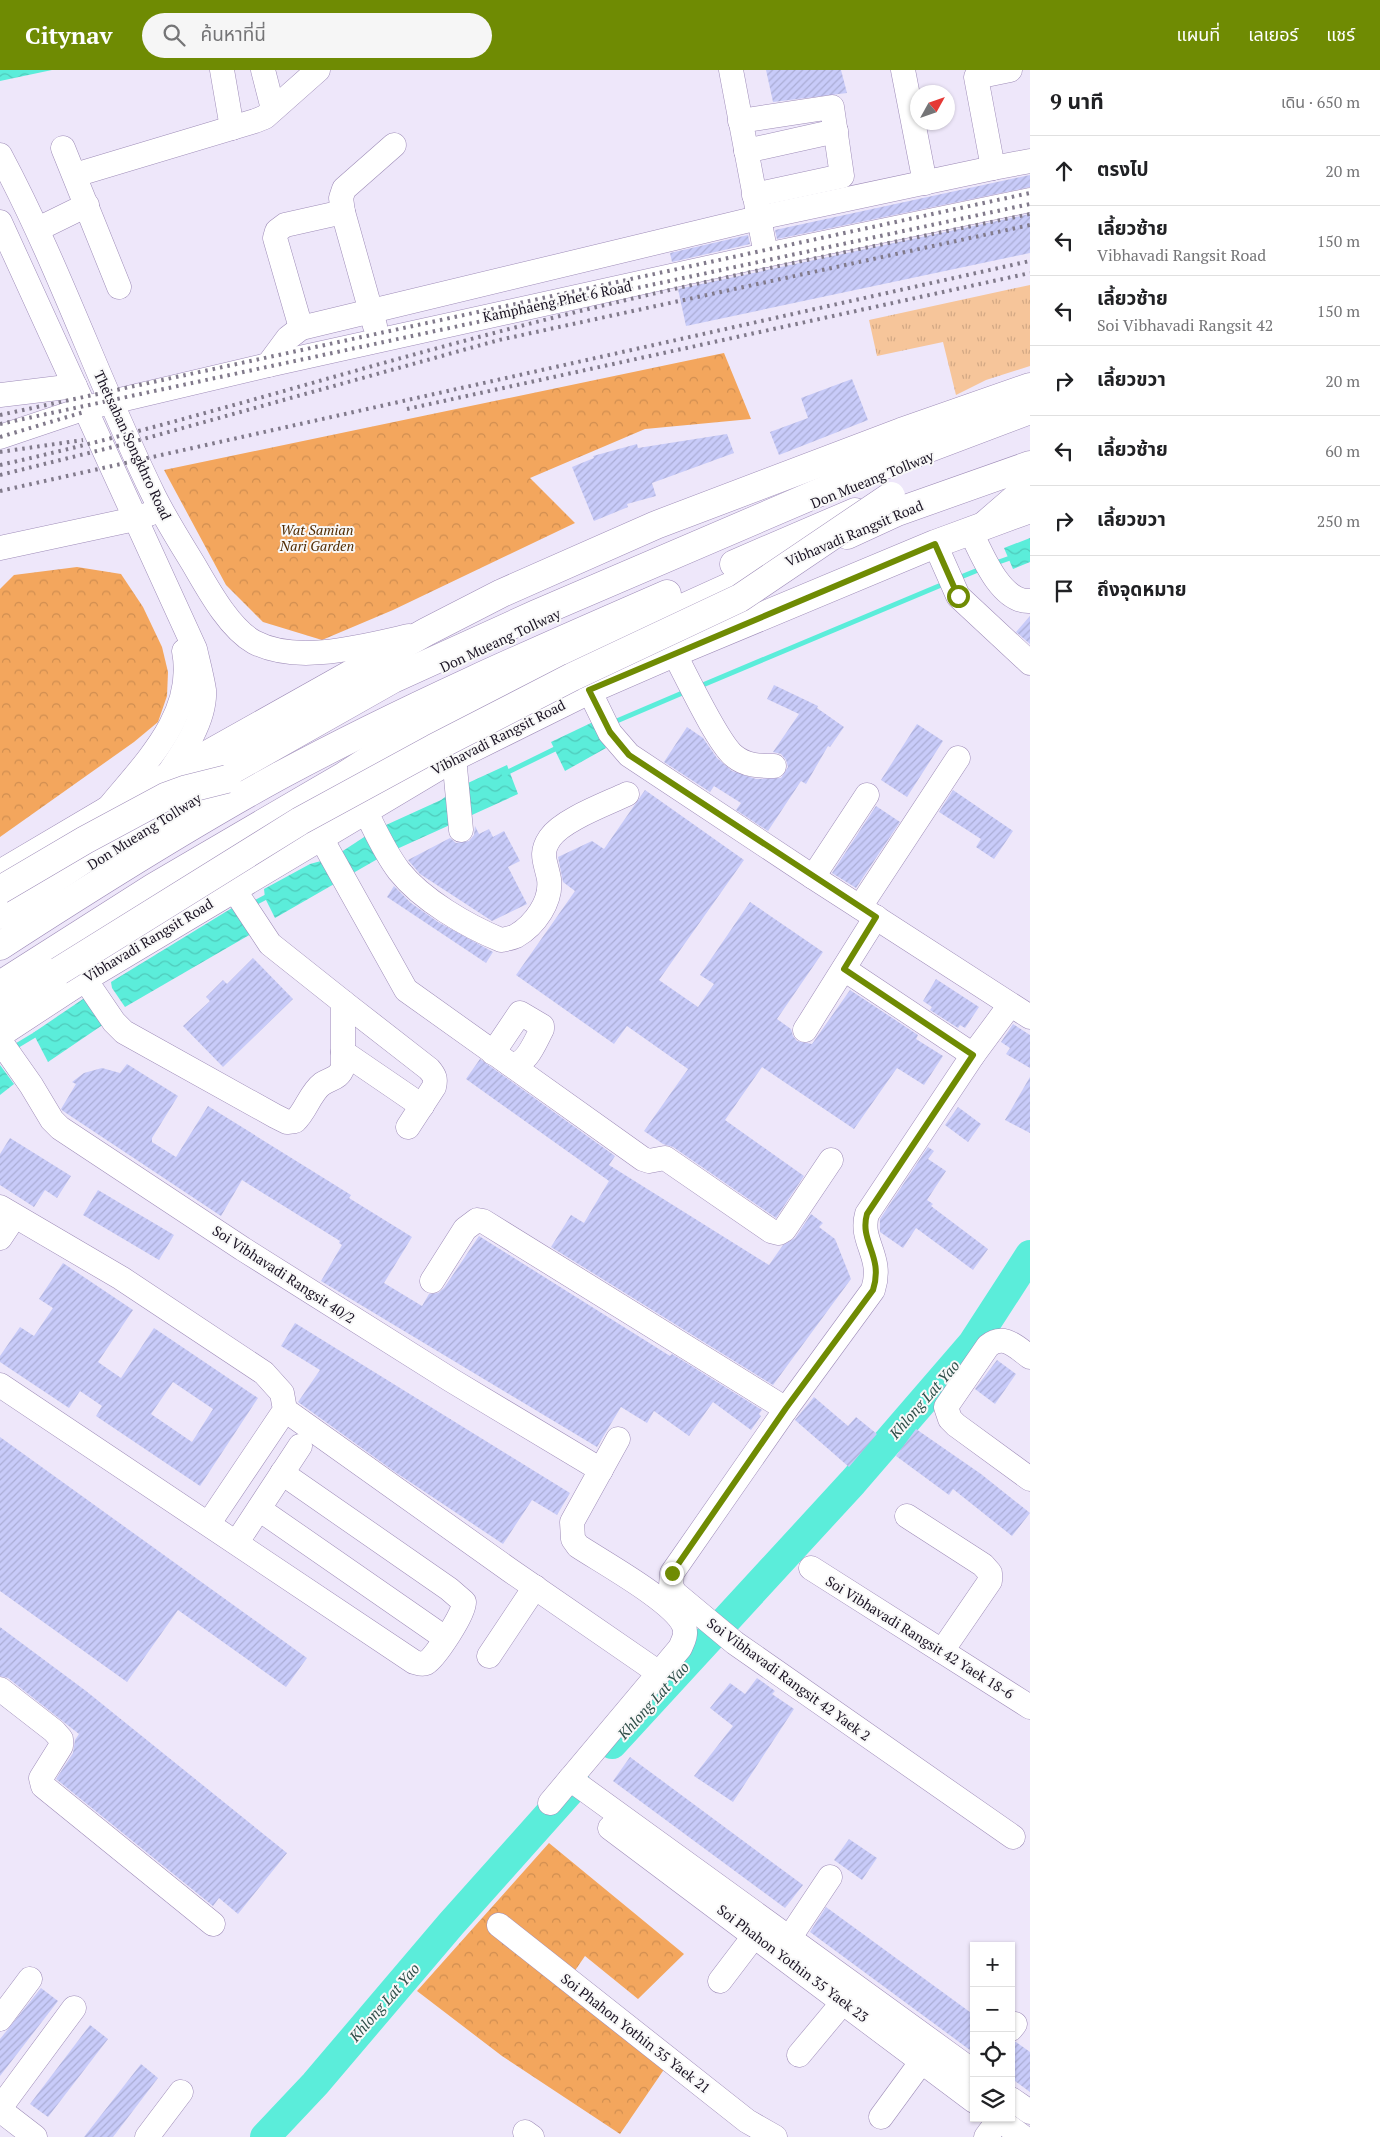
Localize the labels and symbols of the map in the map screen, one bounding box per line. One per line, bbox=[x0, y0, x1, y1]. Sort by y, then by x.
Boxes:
north arrow bbox=[910, 85, 955, 130]
street label: Kamphaeng Phet 6 Road bbox=[481, 276, 633, 326]
street label: Thetsaban Songkhro Road bbox=[90, 367, 176, 523]
street label: Don Mueang Tollway bbox=[808, 445, 937, 512]
street label: Vibhavadi Rangsit Road bbox=[782, 495, 926, 571]
park label: Wat Samian Nari Garden bbox=[279, 520, 354, 555]
route start bbox=[947, 585, 970, 608]
street label: Don Mueang Tollway bbox=[437, 603, 564, 676]
street label: Vibhavadi Rangsit Road bbox=[428, 695, 568, 779]
street label: Don Mueang Tollway bbox=[83, 788, 205, 874]
street label: Vibhavadi Rangsit Road bbox=[80, 894, 217, 986]
street label: Soi Vibhavadi Rangsit 40/2 bbox=[209, 1221, 359, 1327]
water label: Khlong Lat Yao bbox=[884, 1355, 964, 1443]
route end bbox=[661, 1562, 684, 1585]
street label: Soi Vibhavadi Rangsit 42 Yaek 18-6 bbox=[822, 1571, 1018, 1703]
street label: Soi Vibhavadi Rangsit 42 Yaek 2 bbox=[703, 1613, 875, 1745]
water label: Khlong Lat Yao bbox=[612, 1657, 693, 1744]
street label: Soi Phahon Yothin 35 Yaek 23 bbox=[714, 1900, 872, 2026]
water label: Khlong Lat Yao bbox=[344, 1958, 424, 2046]
street label: Soi Phahon Yothin 35 Yaek 21 bbox=[557, 1969, 715, 2097]

